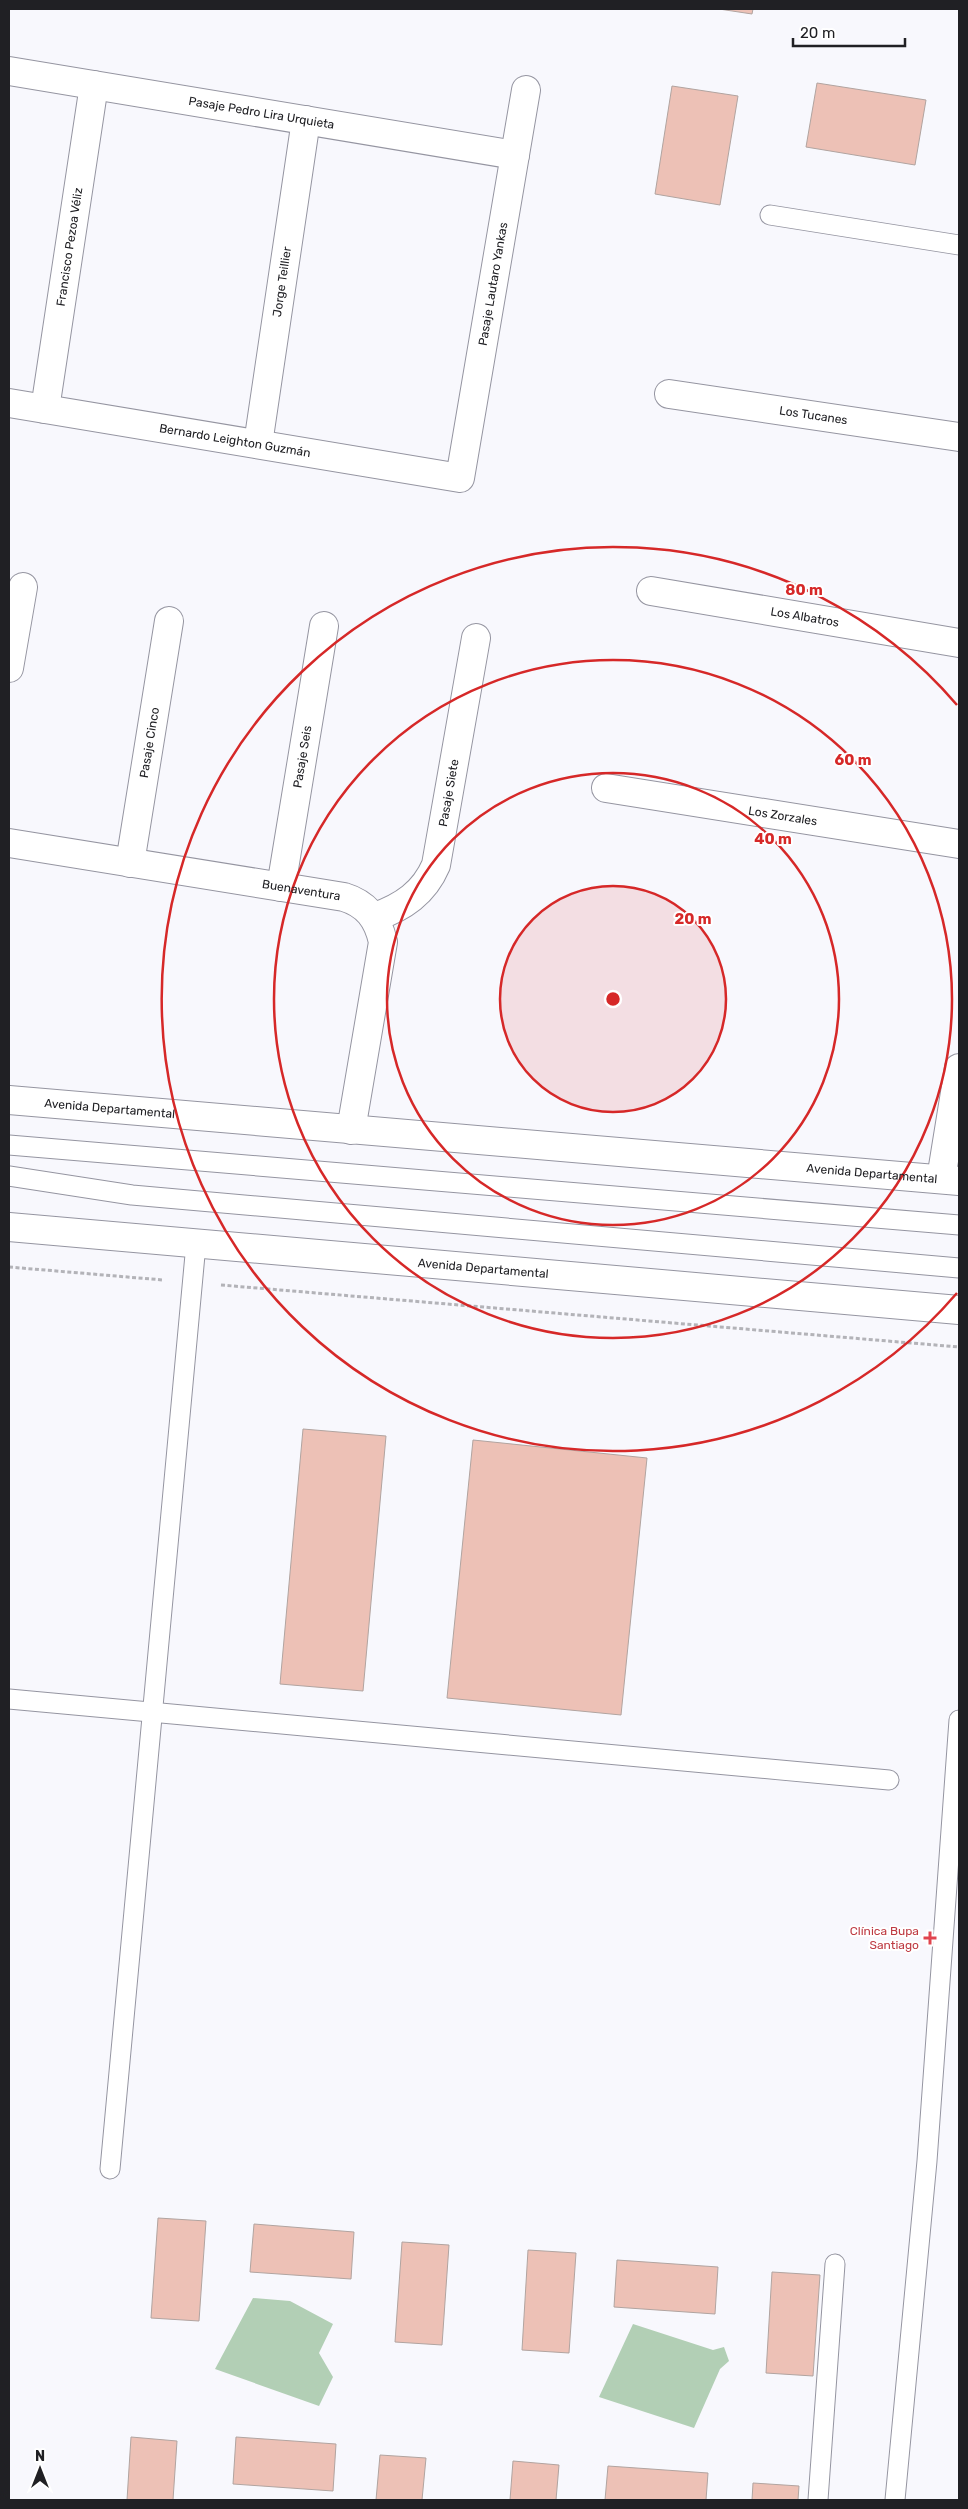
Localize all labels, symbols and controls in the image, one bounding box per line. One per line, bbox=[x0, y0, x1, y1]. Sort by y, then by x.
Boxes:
scale bar bbox=[793, 15, 906, 47]
text: 20 m bbox=[800, 24, 835, 42]
street label: Pasaje Pedro Lira Urquieta bbox=[188, 94, 335, 132]
street label: Francisco Pezoa Véliz bbox=[54, 187, 85, 307]
street label: Pasaje Lautaro Yankas bbox=[476, 221, 510, 347]
street label: Jorge Teillier bbox=[270, 245, 294, 318]
street label: Los Tucanes bbox=[778, 403, 849, 427]
street label: Bernardo Leighton Guzmán bbox=[158, 421, 312, 460]
text: 80 m bbox=[785, 581, 823, 599]
street label: Los Albatros bbox=[770, 604, 840, 630]
street label: Pasaje Cinco bbox=[137, 706, 162, 779]
street label: Pasaje Seis bbox=[290, 724, 314, 789]
text: 60 m bbox=[835, 751, 871, 769]
street label: Pasaje Siete bbox=[436, 758, 462, 828]
street label: Los Zorzales bbox=[747, 804, 818, 828]
text: 40 m bbox=[754, 830, 792, 848]
street label: Buenaventura bbox=[261, 877, 341, 903]
text: 20 m bbox=[675, 910, 711, 928]
centre of rings bbox=[604, 990, 622, 1008]
street label: Avenida Departamental bbox=[44, 1096, 176, 1121]
street label: Avenida Departamental bbox=[806, 1161, 938, 1186]
street label: Avenida Departamental bbox=[417, 1256, 549, 1281]
place label: Clínica Bupa Santiago bbox=[850, 1924, 919, 1952]
marker: Clínica Bupa Santiago bbox=[923, 1931, 937, 1945]
north arrow bbox=[15, 2444, 65, 2494]
text: N bbox=[35, 2448, 45, 2465]

